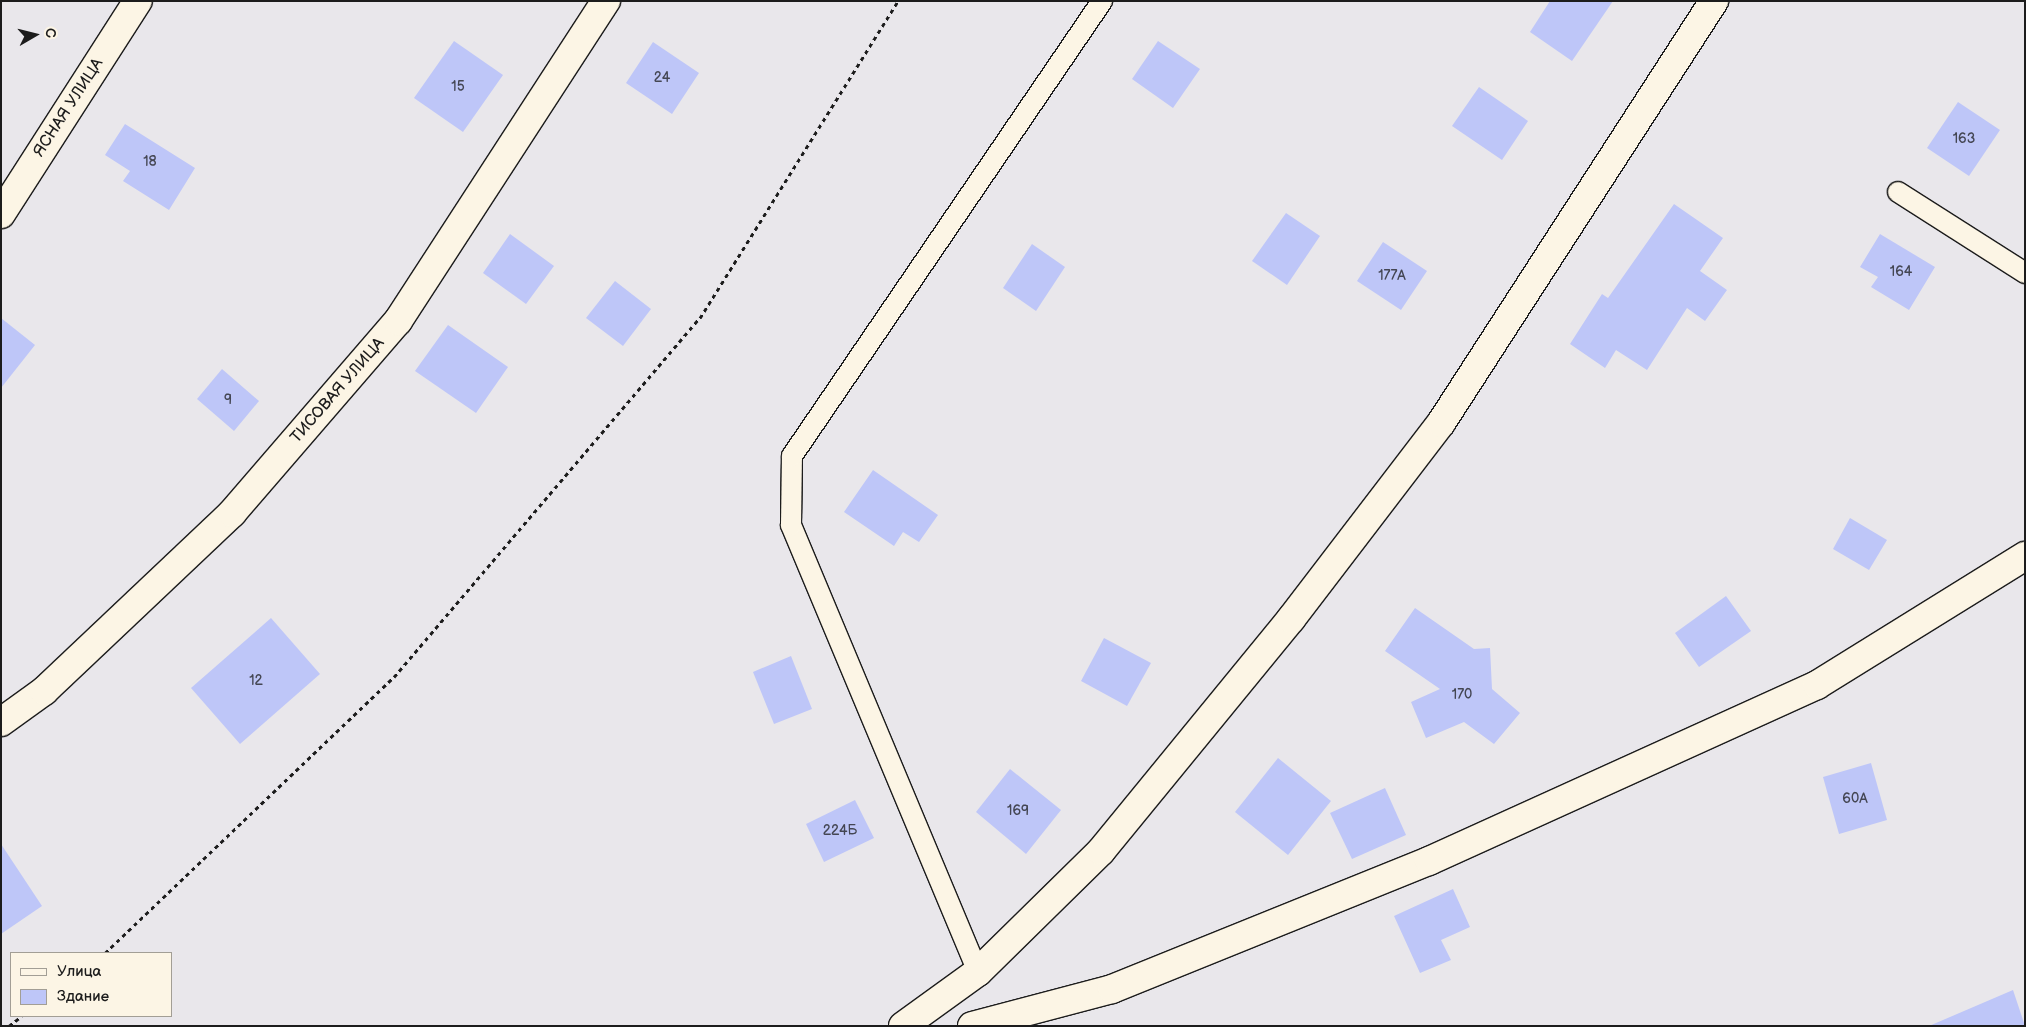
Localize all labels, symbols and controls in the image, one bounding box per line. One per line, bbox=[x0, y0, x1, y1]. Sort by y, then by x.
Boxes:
north arrow bbox=[10, 10, 60, 60]
text: С bbox=[41, 27, 59, 39]
street label: ЯСНАЯ УЛИЦА bbox=[30, 55, 108, 161]
house number: 24 bbox=[654, 70, 670, 86]
house number: 15 bbox=[451, 79, 465, 95]
house number: 163 bbox=[1953, 131, 1975, 147]
house number: 18 bbox=[143, 154, 157, 170]
house number: 164 bbox=[1890, 264, 1912, 280]
house number: 177А bbox=[1378, 268, 1406, 284]
street label: ТИСОВАЯ УЛИЦА bbox=[287, 334, 389, 448]
house number: 9 bbox=[224, 392, 232, 408]
house number: 12 bbox=[249, 673, 263, 689]
house number: 170 bbox=[1452, 687, 1472, 703]
house number: 60А bbox=[1842, 791, 1868, 807]
house number: 169 bbox=[1007, 803, 1029, 819]
house number: 224Б bbox=[823, 823, 857, 839]
legend bbox=[10, 952, 172, 1017]
text: Улица bbox=[57, 962, 101, 981]
text: Здание bbox=[57, 987, 109, 1006]

